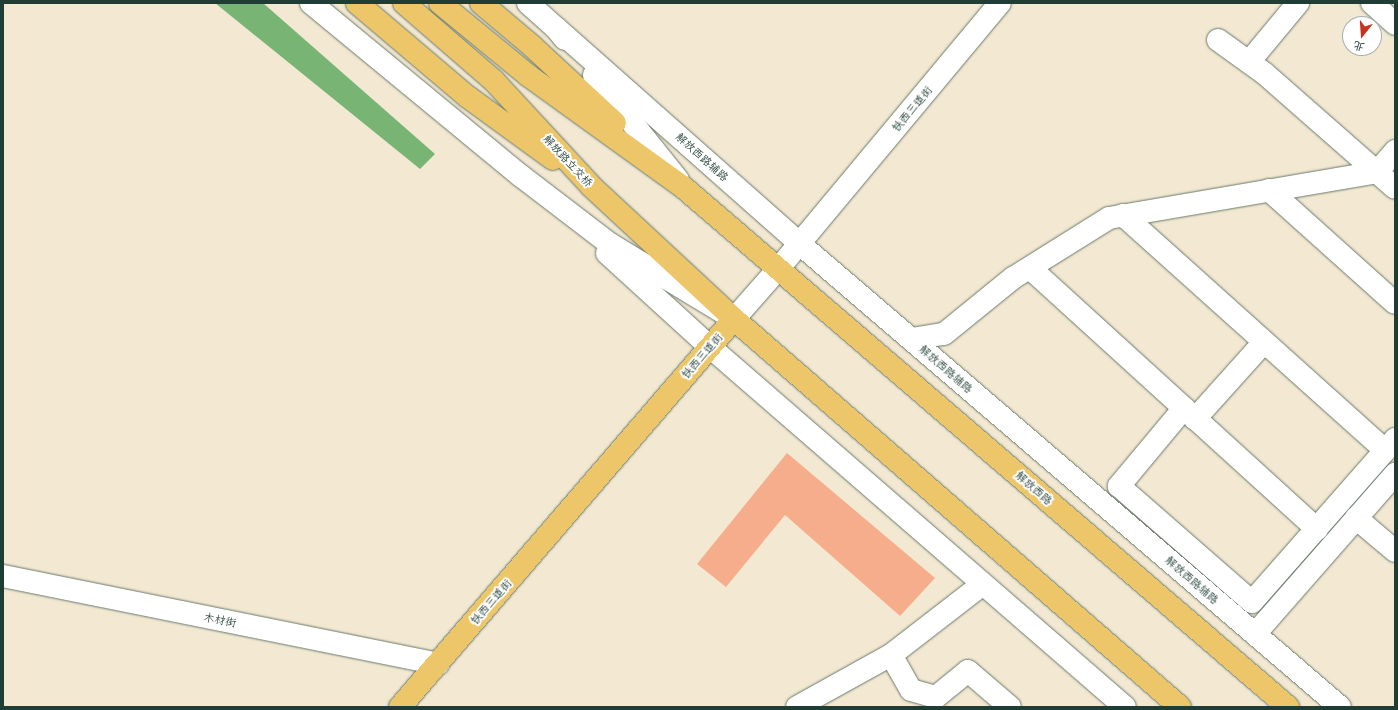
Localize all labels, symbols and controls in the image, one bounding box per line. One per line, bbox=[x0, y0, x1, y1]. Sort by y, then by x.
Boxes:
north arrow bbox=[1342, 16, 1382, 56]
text: 北 bbox=[1351, 38, 1366, 55]
street label: 铁西三道街 bbox=[889, 84, 935, 134]
street label: 解放西路辅路 bbox=[673, 130, 731, 184]
street label: 解放路立交桥 bbox=[541, 132, 595, 190]
street label: 铁西三道街 bbox=[679, 331, 725, 381]
street label: 解放西路辅路 bbox=[917, 342, 975, 396]
street label: 解放西路 bbox=[1013, 469, 1055, 507]
street label: 解放西路辅路 bbox=[1163, 553, 1221, 607]
street label: 铁西三道街 bbox=[468, 577, 514, 627]
street label: 木材街 bbox=[203, 610, 237, 630]

